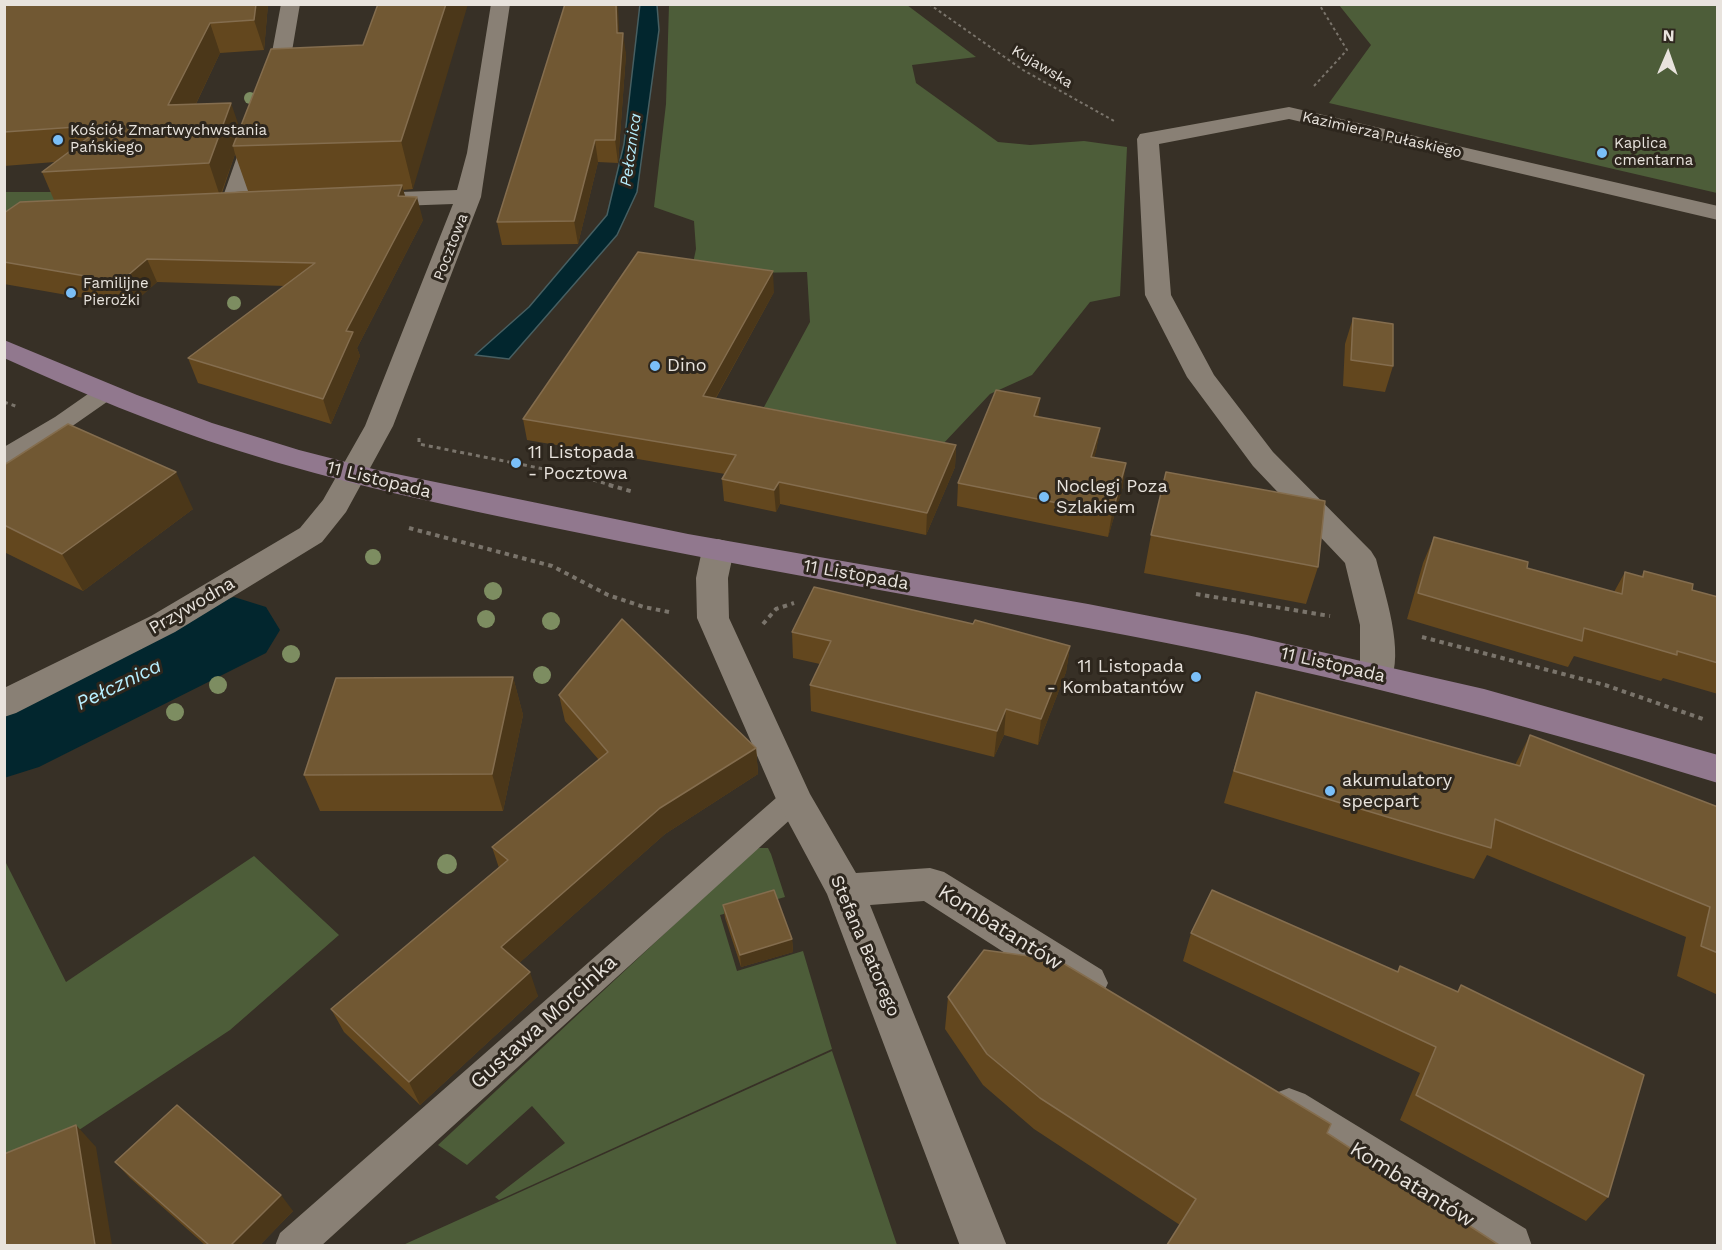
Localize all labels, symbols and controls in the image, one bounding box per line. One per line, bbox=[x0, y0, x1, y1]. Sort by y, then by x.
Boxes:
north arrow bbox=[1638, 24, 1698, 84]
text: N bbox=[1662, 26, 1675, 45]
street label: Kujawska bbox=[1008, 42, 1076, 92]
street label: Kazimierza Pułaskiego bbox=[1300, 108, 1464, 162]
water label: Pełcznica bbox=[616, 112, 646, 188]
place label: Kościół Zmartwychwstania Pańskiego bbox=[70, 122, 267, 157]
marker: Kościół Zmartwychwstania Pańskiego bbox=[51, 133, 65, 147]
place label: Kaplica cmentarna bbox=[1614, 135, 1693, 170]
marker: Kaplica cmentarna bbox=[1595, 146, 1609, 160]
street label: Pocztowa bbox=[430, 211, 472, 283]
place label: Familijne Pierożki bbox=[83, 275, 149, 310]
marker: Familijne Pierożki bbox=[64, 286, 78, 300]
place label: Dino bbox=[667, 355, 707, 377]
marker: Dino bbox=[648, 359, 662, 373]
place label: 11 Listopada - Pocztowa bbox=[528, 442, 635, 484]
marker: 11 Listopada - Pocztowa bbox=[509, 456, 523, 470]
street label: 11 Listopada bbox=[325, 457, 433, 503]
place label: Noclegi Poza Szlakiem bbox=[1056, 476, 1168, 518]
marker: Noclegi Poza Szlakiem bbox=[1037, 490, 1051, 504]
street label: 11 Listopada bbox=[802, 555, 910, 595]
street label: Przywodna bbox=[145, 573, 239, 639]
street label: 11 Listopada bbox=[1279, 642, 1387, 688]
water label: Pełcznica bbox=[73, 654, 165, 716]
place label: 11 Listopada - Kombatantów bbox=[1047, 656, 1184, 698]
marker: 11 Listopada - Kombatantów bbox=[1189, 670, 1203, 684]
place label: akumulatory specpart bbox=[1342, 770, 1452, 812]
marker: akumulatory specpart bbox=[1323, 784, 1337, 798]
street label: Stefana Batorego bbox=[825, 872, 905, 1020]
street label: Kombatantów bbox=[933, 880, 1067, 976]
street label: Gustawa Morcinka bbox=[465, 950, 623, 1094]
street label: Kombatantów bbox=[1345, 1137, 1479, 1233]

